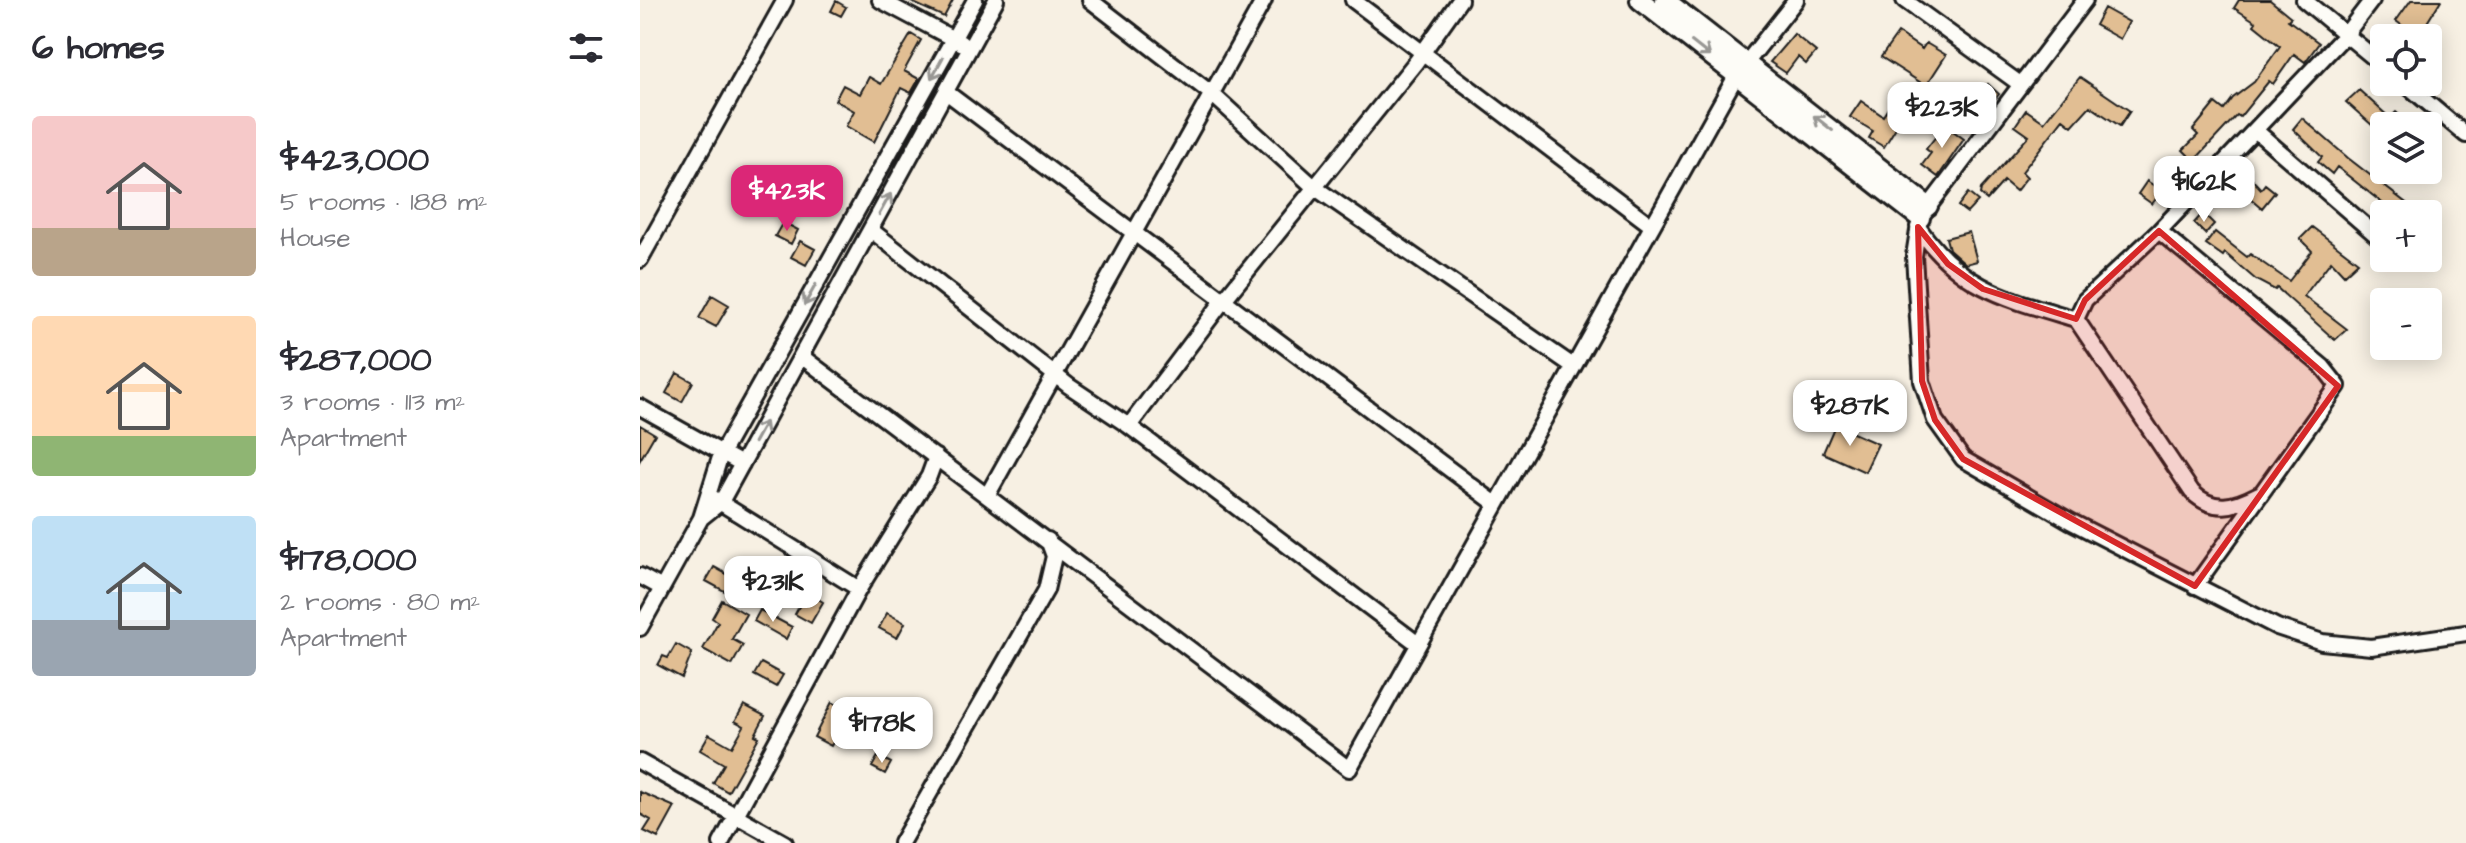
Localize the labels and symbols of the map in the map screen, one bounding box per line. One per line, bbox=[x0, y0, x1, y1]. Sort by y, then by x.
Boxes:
one-way arrow bbox=[1690, 40, 1711, 57]
one-way arrow bbox=[929, 56, 945, 79]
pin: $223K bbox=[1886, 82, 1998, 150]
one-way arrow bbox=[1813, 115, 1834, 132]
pin: $162K bbox=[2148, 156, 2260, 224]
pin: $423K bbox=[731, 165, 843, 233]
one-way arrow bbox=[877, 193, 893, 216]
one-way arrow bbox=[802, 283, 818, 306]
pin: $287K bbox=[1794, 380, 1906, 448]
one-way arrow bbox=[752, 421, 768, 444]
pin: $231K bbox=[717, 556, 829, 624]
pin: $178K bbox=[826, 697, 938, 765]

